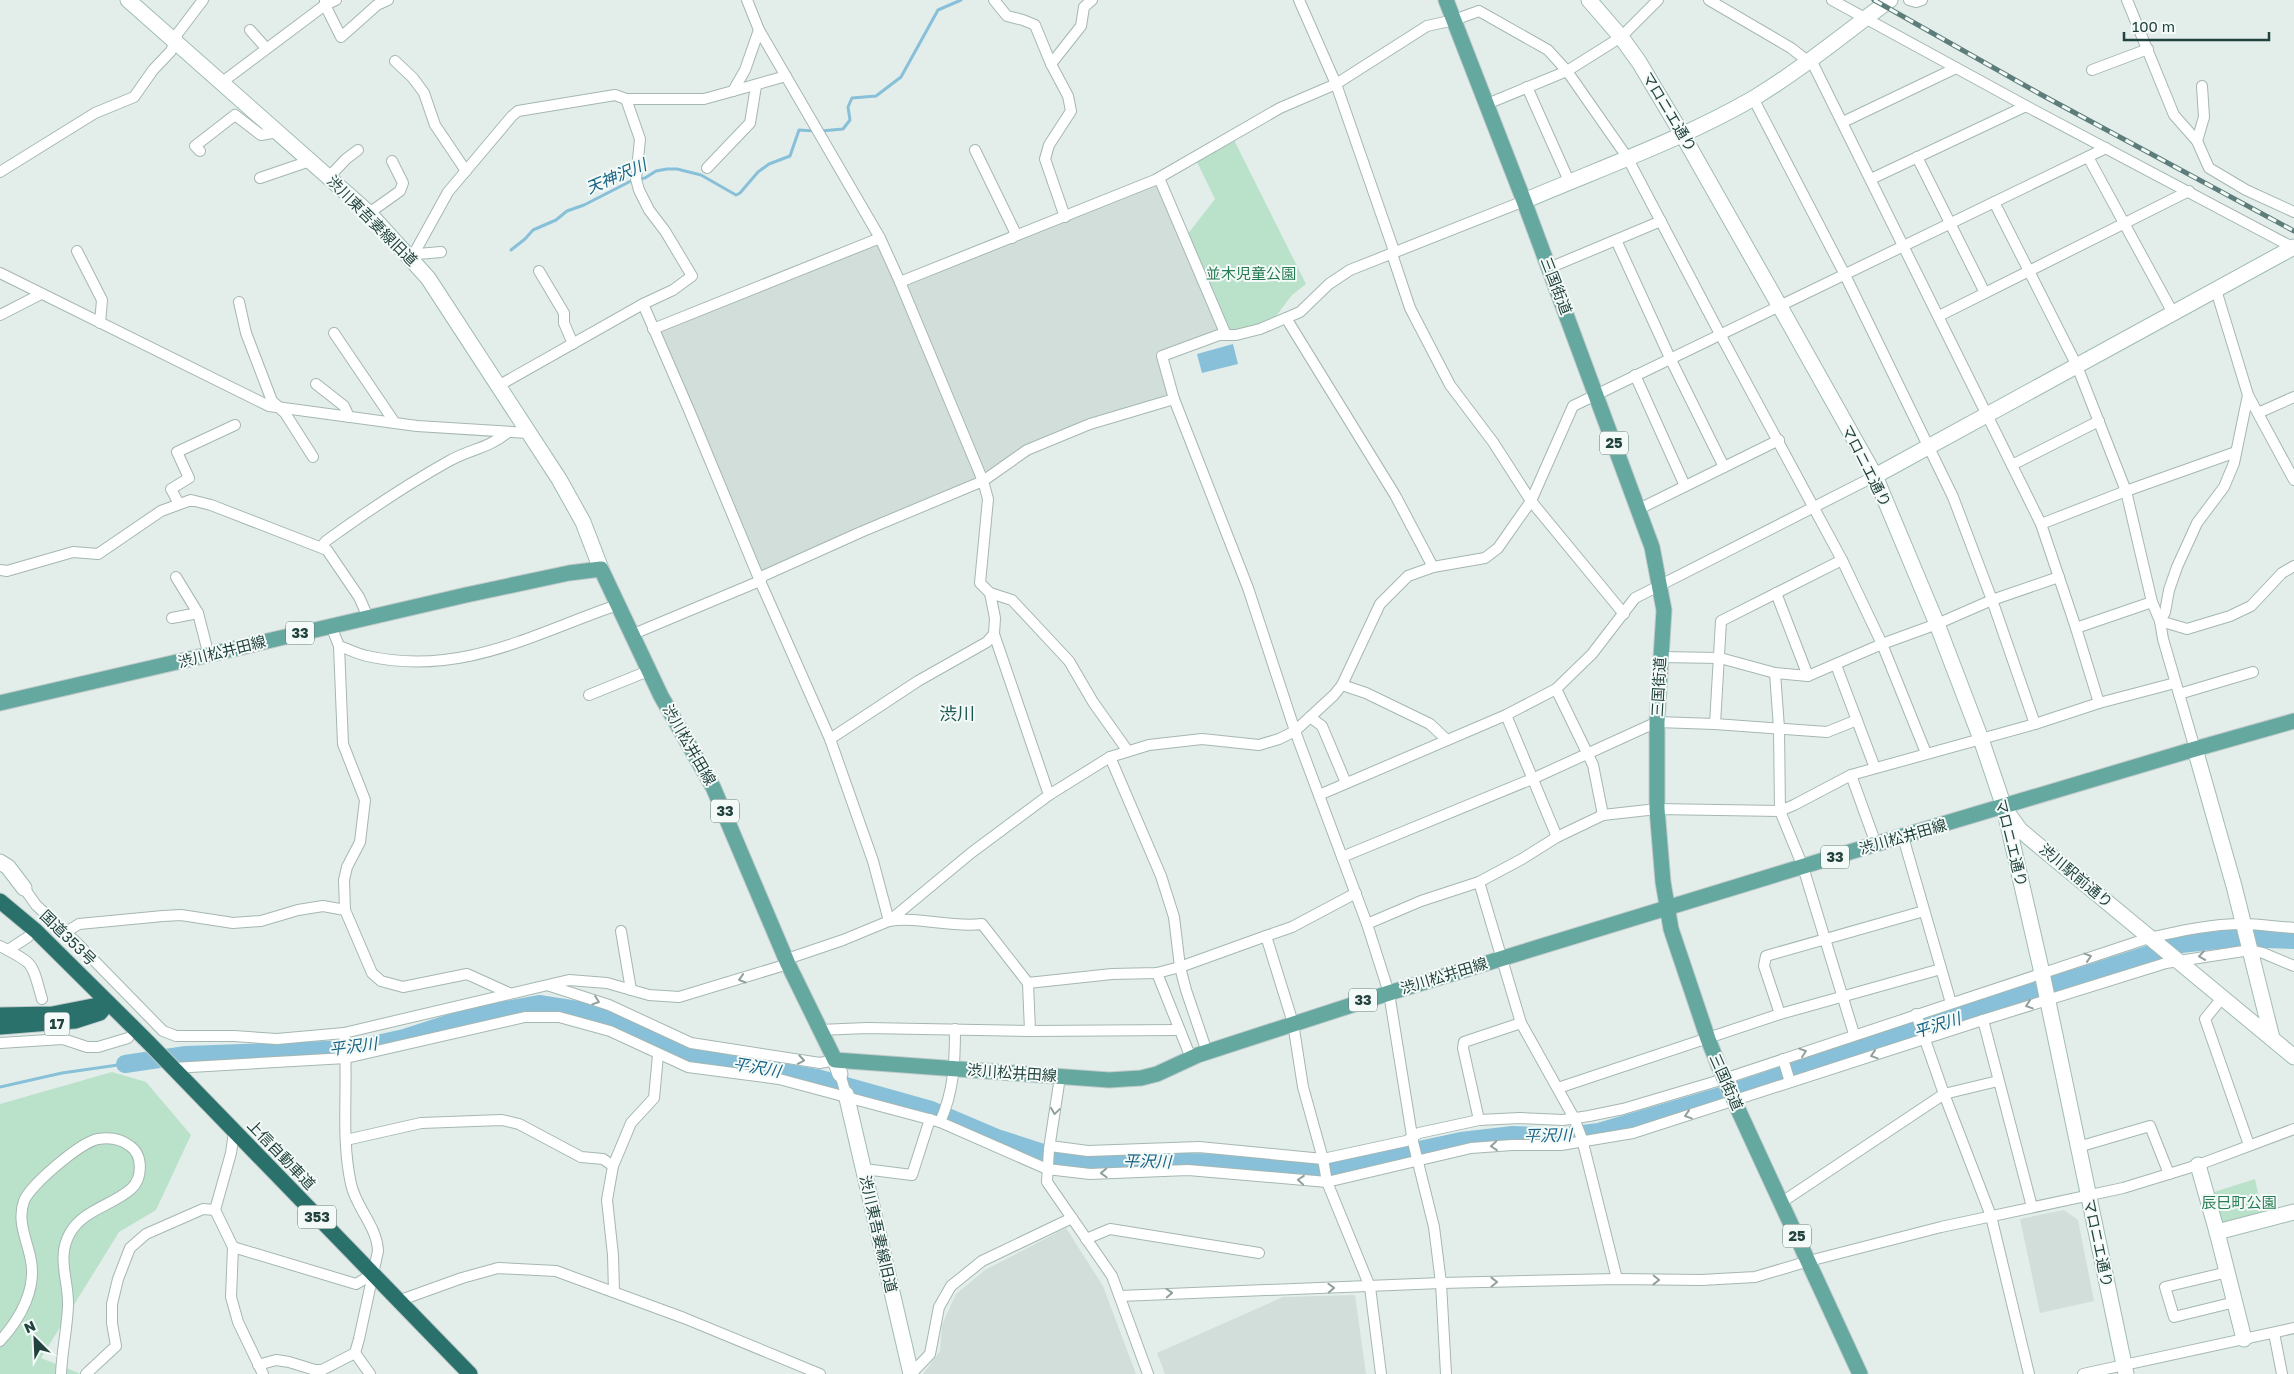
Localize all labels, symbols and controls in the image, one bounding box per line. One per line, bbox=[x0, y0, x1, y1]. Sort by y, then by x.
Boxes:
scale bar bbox=[2124, 10, 2269, 42]
text: 100 m bbox=[2132, 17, 2175, 35]
street label: マロニエ通り bbox=[1639, 68, 1701, 155]
water label: 天神沢川 bbox=[583, 154, 651, 198]
street label: 渋川東吾妻線旧道 bbox=[324, 171, 422, 269]
street label: 三国街道 bbox=[1538, 254, 1576, 317]
park label: 並木児童公園 bbox=[1206, 264, 1296, 282]
street label: マロニエ通り bbox=[1838, 421, 1895, 510]
road number: 25 bbox=[1600, 432, 1628, 454]
road number: 33 bbox=[286, 622, 314, 644]
street label: 渋川松井田線 bbox=[176, 631, 268, 671]
street label: 三国街道 bbox=[1647, 657, 1669, 717]
street label: 渋川松井田線 bbox=[660, 701, 720, 788]
district label: 渋川 bbox=[939, 702, 975, 724]
street label: マロニエ通り bbox=[1992, 797, 2032, 889]
road number: 33 bbox=[711, 799, 739, 822]
street label: 渋川松井田線 bbox=[1857, 815, 1948, 857]
street label: 渋川駅前通り bbox=[2036, 839, 2117, 911]
road number: 33 bbox=[1821, 846, 1849, 869]
street label: 国道353号 bbox=[37, 906, 101, 969]
one-way arrow bbox=[2197, 951, 2206, 961]
street label: 渋川松井田線 bbox=[1398, 953, 1489, 997]
one-way arrow bbox=[2084, 953, 2092, 963]
one-way arrow bbox=[738, 973, 746, 983]
road number: 33 bbox=[1349, 988, 1377, 1012]
one-way arrow bbox=[591, 995, 600, 1005]
one-way arrow bbox=[2025, 1000, 2033, 1010]
water label: 平沢川 bbox=[1911, 1007, 1965, 1042]
road number: 17 bbox=[44, 1012, 70, 1036]
water label: 平沢川 bbox=[328, 1033, 380, 1059]
one-way arrow bbox=[1799, 1047, 1807, 1057]
one-way arrow bbox=[1870, 1049, 1879, 1059]
street label: 三国街道 bbox=[1706, 1051, 1747, 1113]
water label: 平沢川 bbox=[732, 1053, 784, 1081]
one-way arrow bbox=[797, 1054, 805, 1065]
street label: 渋川松井田線 bbox=[967, 1060, 1058, 1084]
one-way arrow bbox=[1050, 1108, 1061, 1116]
one-way arrow bbox=[1684, 1110, 1692, 1120]
street label: 上信自動車道 bbox=[244, 1116, 319, 1193]
water label: 平沢川 bbox=[1524, 1125, 1574, 1145]
one-way arrow bbox=[1490, 1140, 1498, 1151]
water label: 平沢川 bbox=[1123, 1151, 1173, 1171]
one-way arrow bbox=[1099, 1168, 1107, 1179]
street label: 渋川東吾妻線旧道 bbox=[857, 1173, 901, 1294]
one-way arrow bbox=[1296, 1175, 1304, 1186]
park label: 辰巳町公園 bbox=[2201, 1193, 2277, 1211]
street label: マロニエ通り bbox=[2081, 1197, 2117, 1289]
road number: 353 bbox=[298, 1206, 336, 1228]
road number: 25 bbox=[1783, 1224, 1811, 1248]
one-way arrow bbox=[1652, 1274, 1660, 1285]
one-way arrow bbox=[1490, 1277, 1498, 1287]
one-way arrow bbox=[1328, 1283, 1336, 1294]
one-way arrow bbox=[1165, 1288, 1173, 1299]
north arrow bbox=[10, 1314, 60, 1364]
text: N bbox=[21, 1317, 38, 1337]

